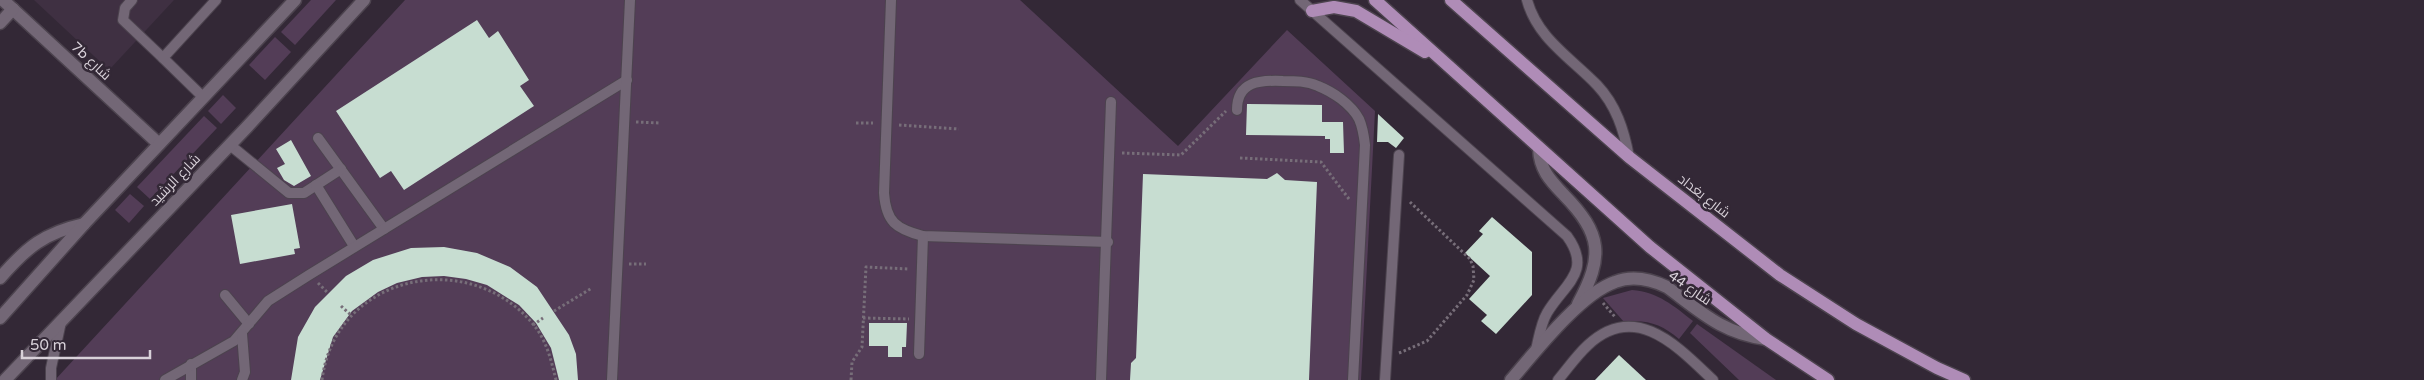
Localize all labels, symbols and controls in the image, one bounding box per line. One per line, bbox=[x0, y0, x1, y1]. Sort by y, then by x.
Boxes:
street label: 7b شارع bbox=[68, 38, 114, 84]
street label: شارع الرشيد bbox=[146, 150, 204, 210]
street label: شارع بغداد bbox=[1675, 170, 1733, 222]
street label: شارع 44 bbox=[1665, 267, 1715, 309]
scale bar bbox=[22, 328, 150, 360]
text: 50 m bbox=[30, 336, 67, 354]

